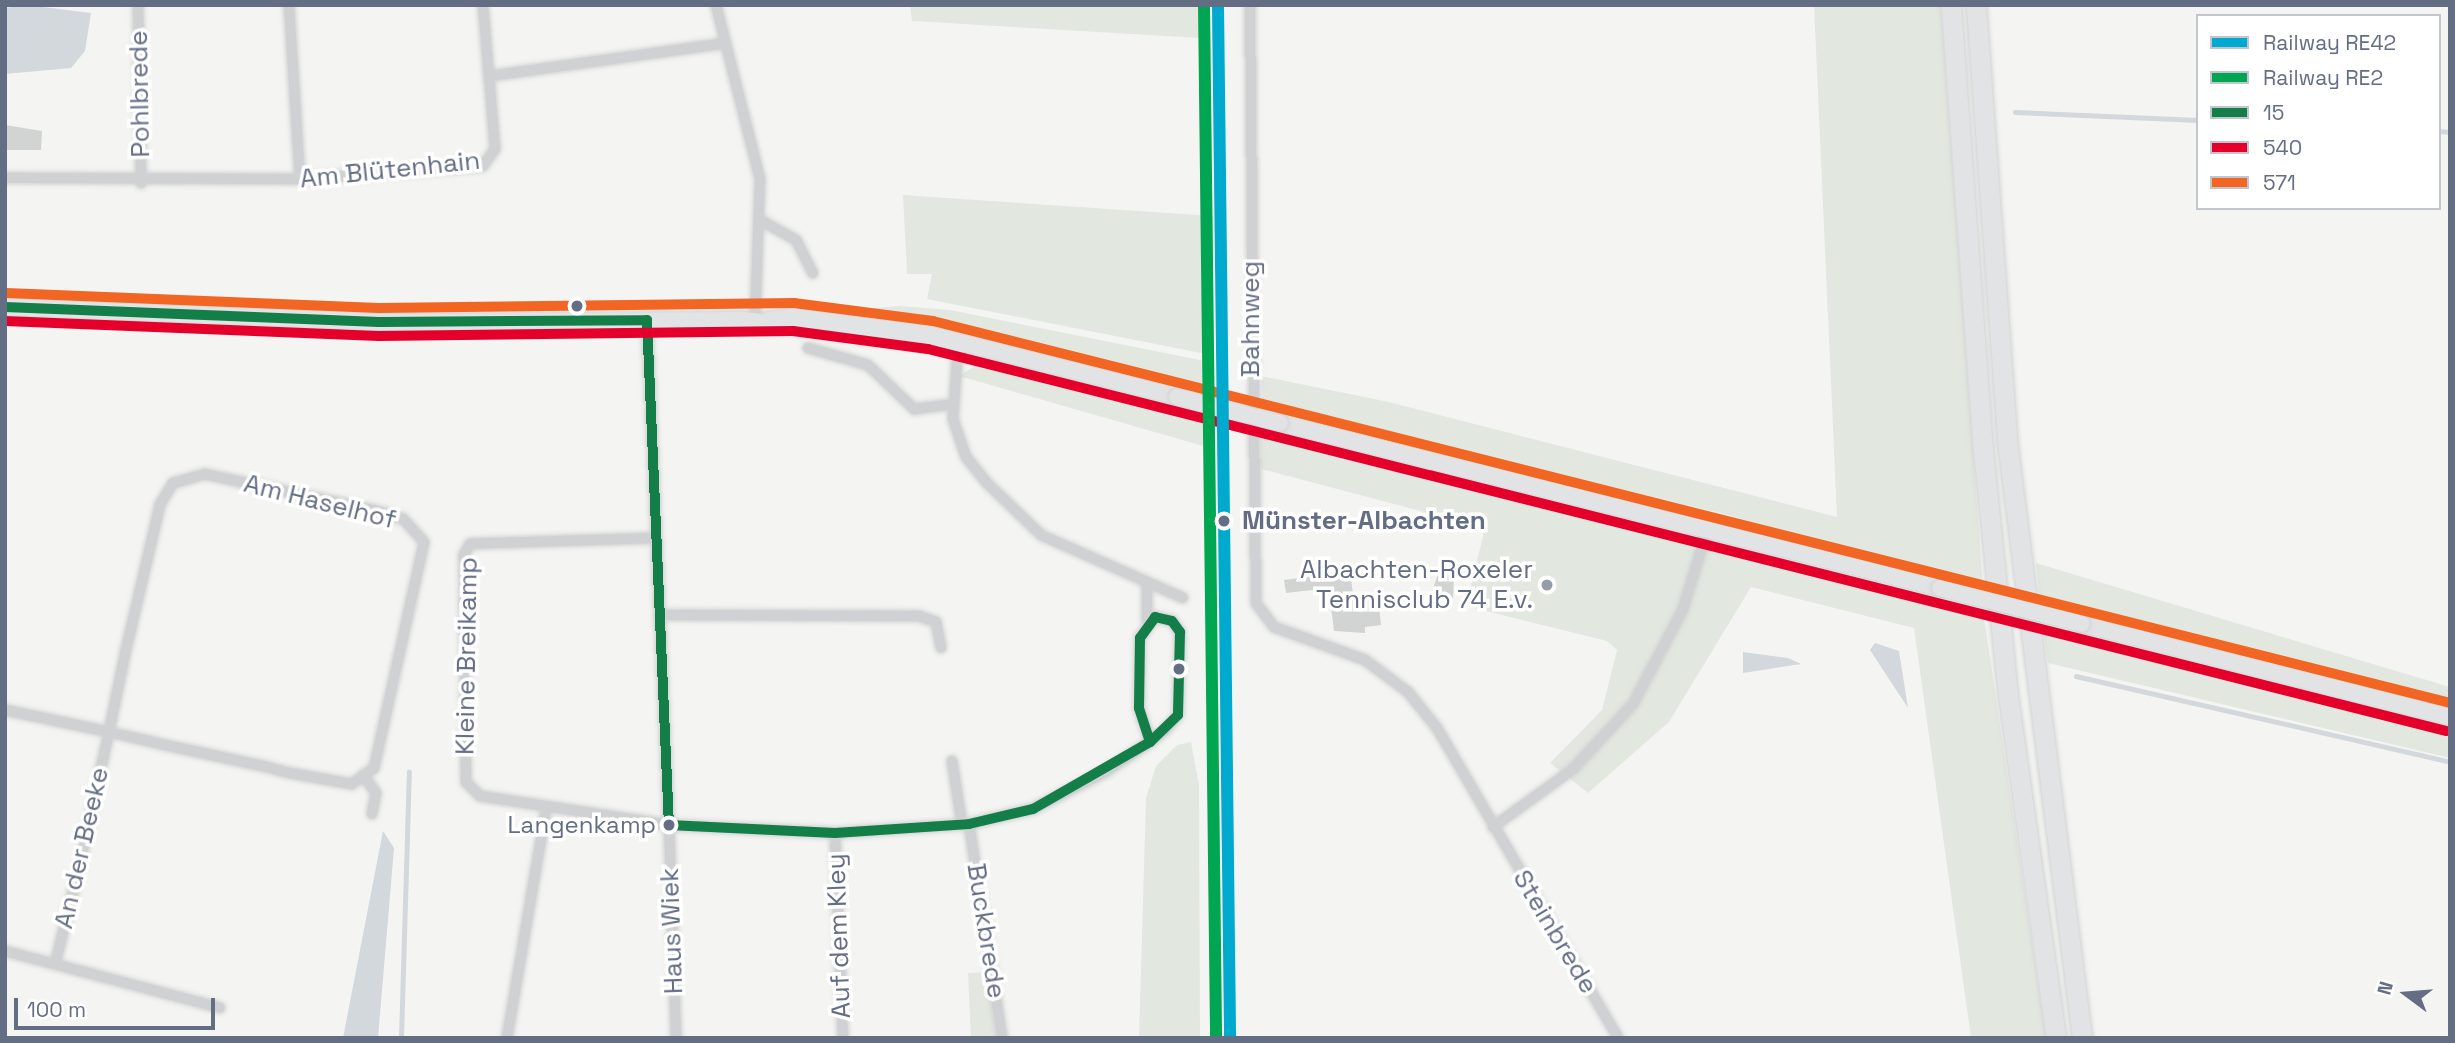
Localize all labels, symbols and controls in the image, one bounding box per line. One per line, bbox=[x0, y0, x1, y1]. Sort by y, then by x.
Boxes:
legend bbox=[2196, 14, 2441, 210]
text: Railway RE42 bbox=[2263, 29, 2396, 56]
street label: Pohlbrede bbox=[123, 30, 157, 158]
text: Railway RE2 bbox=[2263, 64, 2383, 91]
text: 15 bbox=[2263, 99, 2284, 126]
text: 540 bbox=[2263, 134, 2302, 161]
street label: Am Blütenhain bbox=[298, 145, 482, 195]
text: 571 bbox=[2263, 169, 2296, 196]
street label: Bahnweg bbox=[1235, 261, 1267, 377]
unlabelled marker bbox=[570, 299, 584, 313]
street label: Am Haselhof bbox=[241, 468, 399, 536]
place label: Münster-Albachten bbox=[1242, 505, 1486, 537]
marker: Münster-Albachten bbox=[1212, 509, 1236, 533]
place label: Albachten-Roxeler Tennisclub 74 E.v. bbox=[1300, 554, 1533, 616]
street label: Kleine Breikamp bbox=[450, 557, 484, 755]
marker: Albachten-Roxeler Tennisclub 74 E.v. bbox=[1539, 577, 1555, 593]
unlabelled marker bbox=[1172, 662, 1186, 676]
street label: An der Beeke bbox=[48, 764, 116, 932]
place label: Langenkamp bbox=[508, 811, 656, 839]
marker: Langenkamp bbox=[662, 818, 676, 832]
street label: Auf dem Kley bbox=[821, 853, 857, 1019]
street label: Buckbrede bbox=[960, 861, 1012, 1001]
street label: Steinbrede bbox=[1506, 865, 1604, 999]
street label: Haus Wiek bbox=[654, 867, 690, 995]
north arrow bbox=[2371, 959, 2441, 1029]
text: N bbox=[2372, 979, 2399, 998]
scale bar bbox=[18, 984, 219, 1028]
text: 100 m bbox=[27, 996, 86, 1023]

